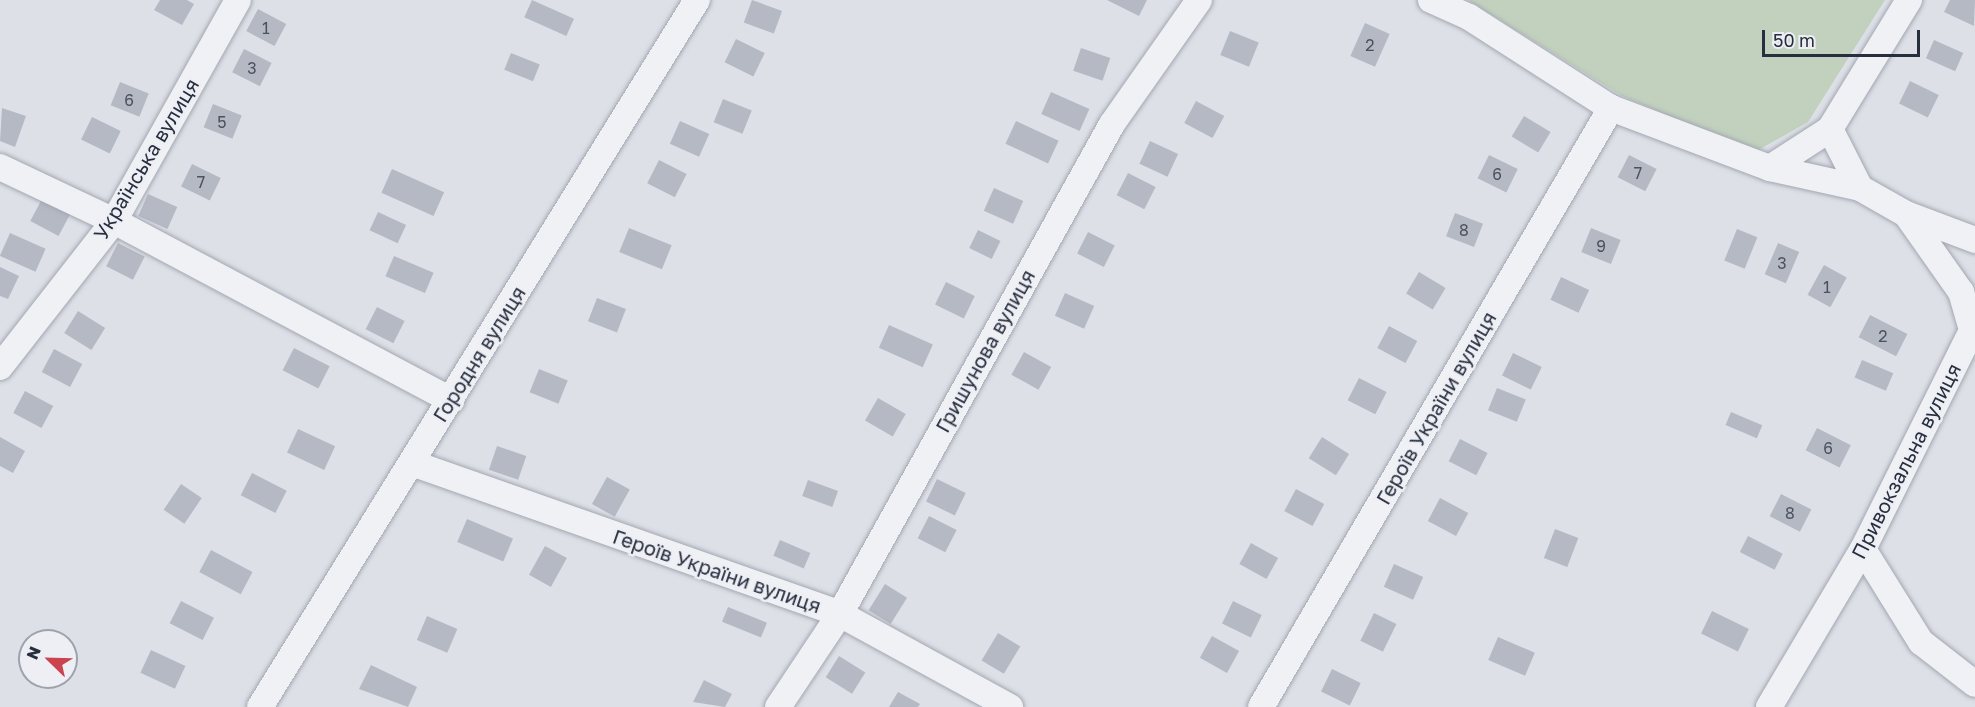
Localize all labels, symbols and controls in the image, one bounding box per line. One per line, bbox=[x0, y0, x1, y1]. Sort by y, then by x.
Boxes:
house number: 1 bbox=[262, 18, 270, 38]
scale bar bbox=[1765, 18, 1922, 56]
text: 50 m bbox=[1773, 29, 1815, 51]
house number: 2 bbox=[1365, 35, 1375, 55]
house number: 3 bbox=[247, 58, 257, 78]
street label: Українська вулиця bbox=[88, 74, 204, 244]
house number: 6 bbox=[124, 90, 134, 110]
house number: 5 bbox=[217, 112, 227, 132]
house number: 7 bbox=[1634, 163, 1642, 183]
house number: 6 bbox=[1492, 164, 1502, 184]
house number: 7 bbox=[197, 172, 205, 192]
house number: 8 bbox=[1459, 220, 1469, 240]
house number: 9 bbox=[1596, 236, 1606, 256]
house number: 3 bbox=[1777, 253, 1787, 273]
street label: Гришунова вулиця bbox=[930, 265, 1040, 437]
house number: 1 bbox=[1823, 277, 1831, 297]
street label: Городня вулиця bbox=[428, 282, 530, 426]
street label: Героїв України вулиця bbox=[1371, 307, 1501, 509]
house number: 2 bbox=[1878, 326, 1888, 346]
street label: Привокзальна вулиця bbox=[1846, 359, 1966, 563]
house number: 6 bbox=[1823, 438, 1833, 458]
house number: 8 bbox=[1785, 503, 1795, 523]
street label: Героїв України вулиця bbox=[610, 524, 824, 618]
north arrow bbox=[18, 629, 78, 689]
text: N bbox=[22, 643, 45, 662]

